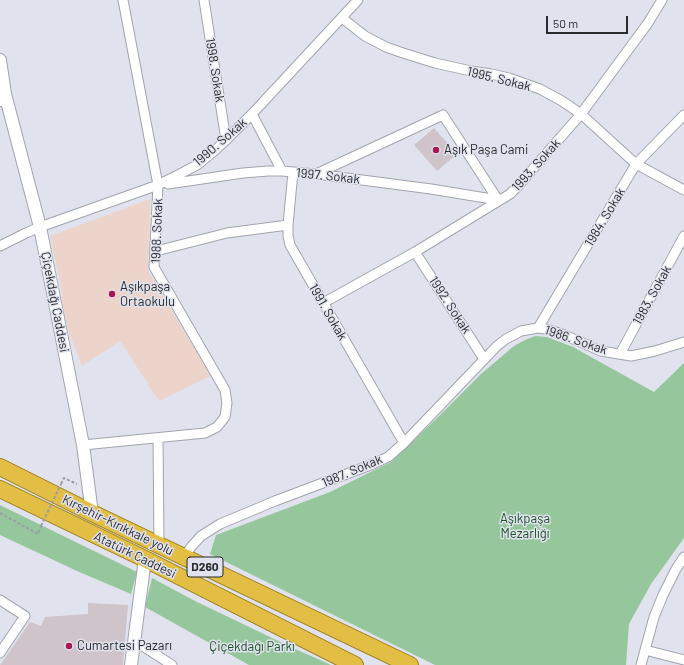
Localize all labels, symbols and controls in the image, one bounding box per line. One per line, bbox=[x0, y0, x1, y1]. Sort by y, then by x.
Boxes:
scale bar bbox=[548, 8, 630, 34]
text: 50 m bbox=[553, 16, 578, 30]
street label: 1998. Sokak bbox=[202, 37, 228, 103]
street label: 1995. Sokak bbox=[465, 64, 533, 94]
street label: 1990. Sokak bbox=[190, 115, 250, 169]
street label: 1993. Sokak bbox=[508, 136, 564, 194]
place label: Aşık Paşa Cami bbox=[444, 142, 528, 158]
marker: Aşık Paşa Cami bbox=[431, 145, 441, 155]
street label: 1997. Sokak bbox=[295, 165, 361, 187]
street label: 1984. Sokak bbox=[581, 185, 629, 249]
street label: 1988. Sokak bbox=[148, 198, 166, 264]
street label: Çiçekdağı Caddesi bbox=[38, 250, 72, 354]
street label: 1983. Sokak bbox=[629, 263, 675, 327]
street label: 1992. Sokak bbox=[426, 273, 474, 337]
place label: Aşıkpaşa Ortaokulu bbox=[120, 279, 175, 310]
street label: 1991. Sokak bbox=[306, 281, 350, 343]
marker: Aşıkpaşa Ortaokulu bbox=[107, 289, 117, 299]
street label: 1986. Sokak bbox=[543, 322, 609, 358]
street label: 1987. Sokak bbox=[319, 451, 385, 491]
street label: Kırşehir-Kırıkkale yolu bbox=[60, 491, 176, 559]
park label: Aşıkpaşa Mezarlığı bbox=[500, 511, 550, 542]
street label: Atatürk Caddesi bbox=[91, 528, 179, 582]
road number: D260 bbox=[187, 557, 223, 577]
place label: Cumartesi Pazarı bbox=[77, 638, 172, 654]
park label: Çiçekdağı Parkı bbox=[209, 639, 295, 655]
marker: Cumartesi Pazarı bbox=[64, 641, 74, 651]

